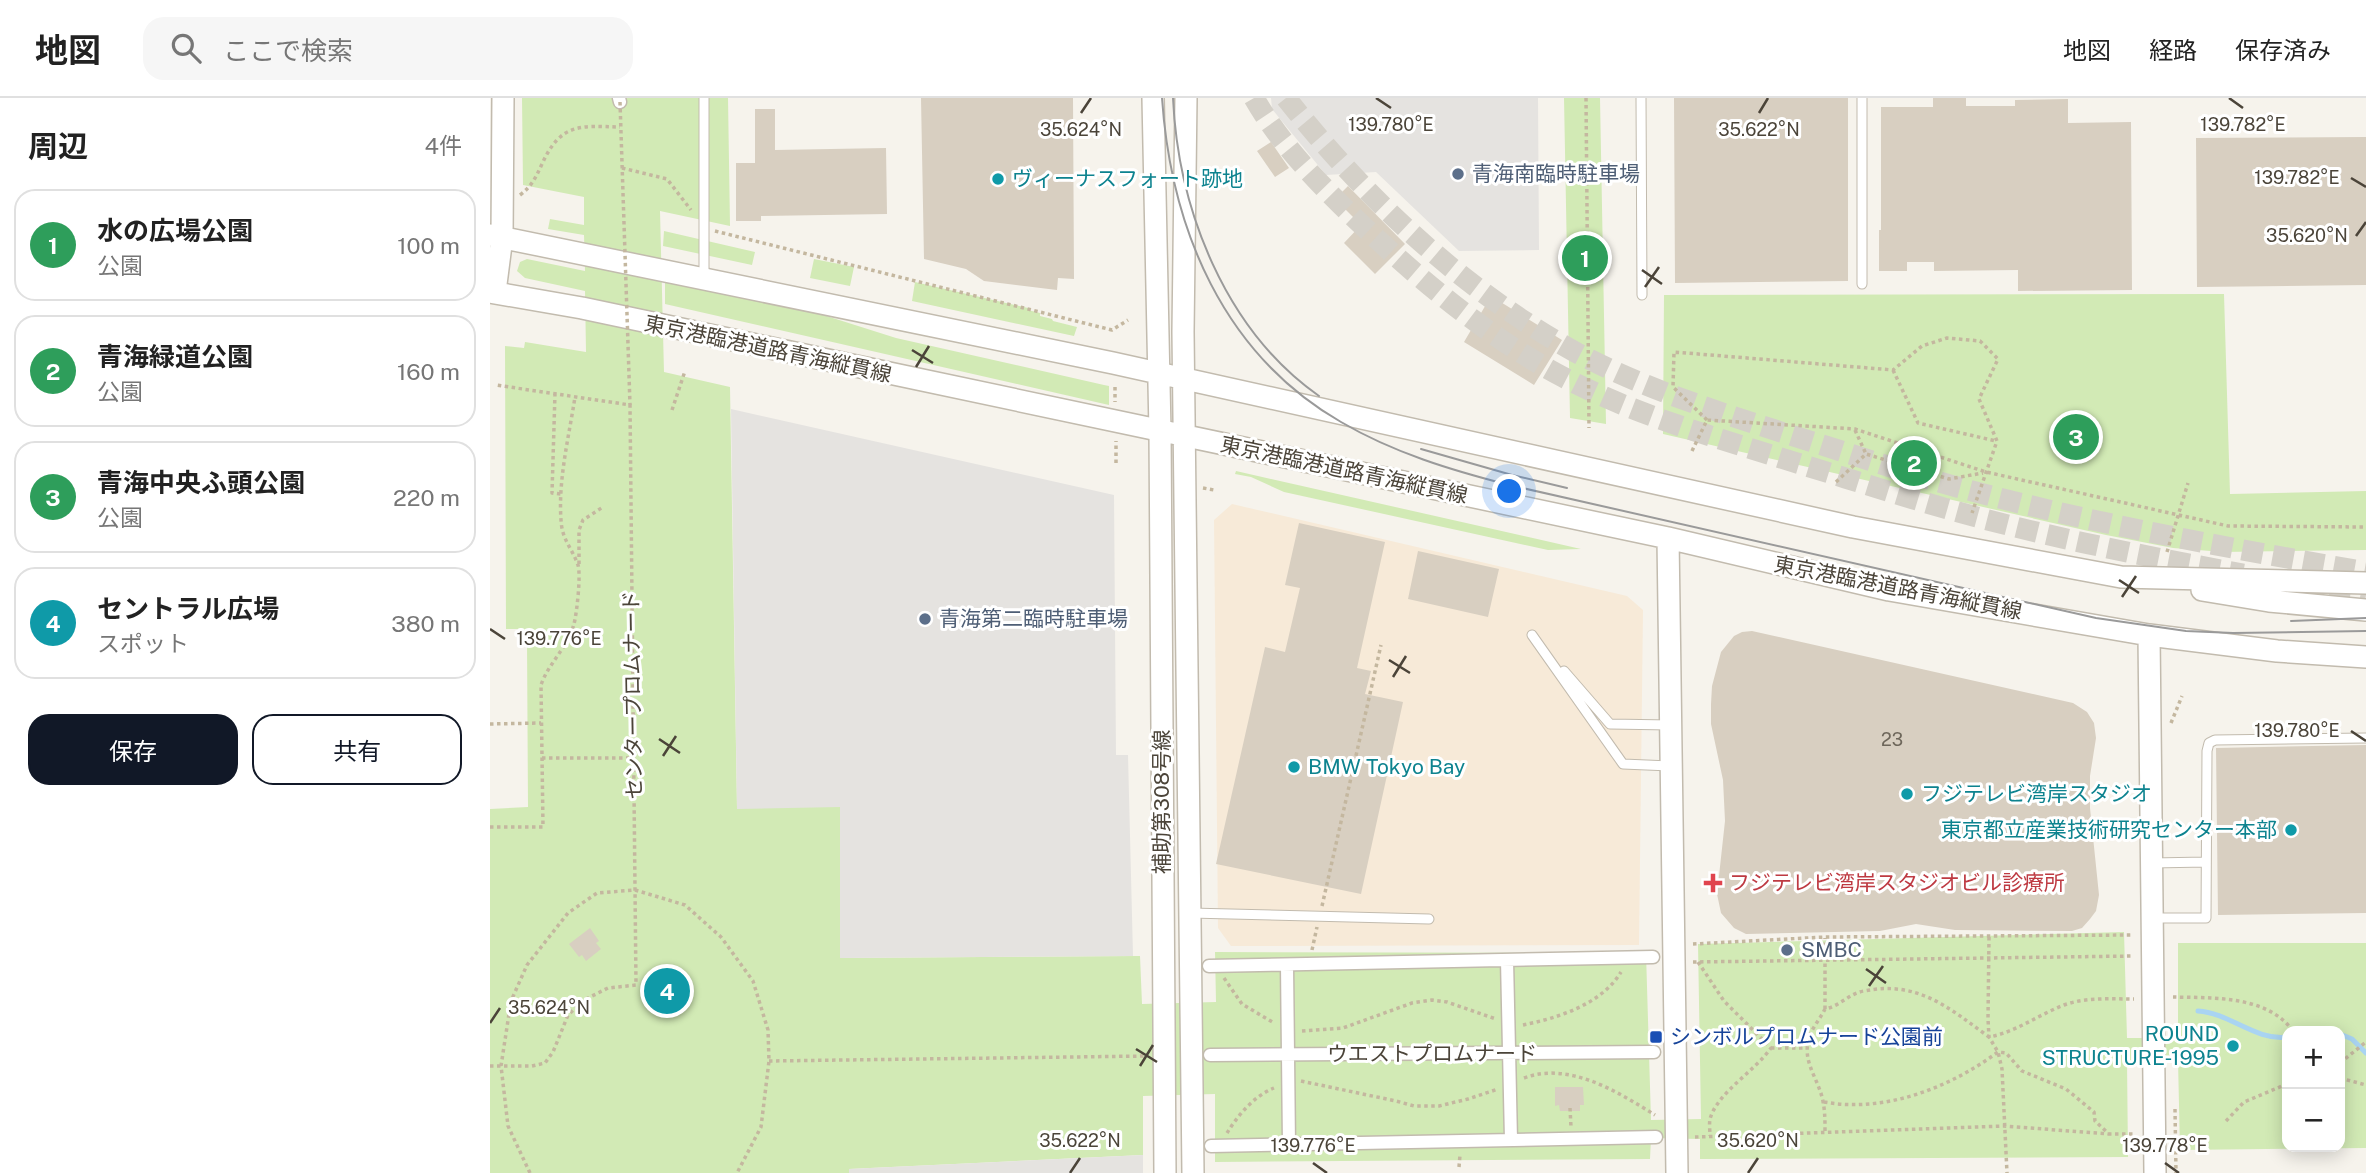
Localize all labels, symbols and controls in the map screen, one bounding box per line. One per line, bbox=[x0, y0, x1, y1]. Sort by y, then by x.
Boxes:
search box bbox=[143, 17, 633, 80]
icon: search bbox=[167, 29, 205, 67]
text: 地図 bbox=[35, 31, 101, 69]
text: ここで検索 bbox=[223, 35, 353, 66]
text: 地図 bbox=[2063, 36, 2111, 64]
text: 経路 bbox=[2149, 36, 2197, 64]
text: 保存済み bbox=[2235, 36, 2331, 64]
text: 139.780°E bbox=[1348, 114, 1434, 135]
text: 139.782°E bbox=[2200, 114, 2286, 135]
text: 35.624°N bbox=[1040, 119, 1122, 140]
text: 35.622°N bbox=[1718, 119, 1800, 140]
text: 周辺 bbox=[28, 128, 88, 164]
text: 4件 bbox=[425, 132, 462, 159]
place label: 青海南臨時駐車場 bbox=[1472, 161, 1640, 186]
place label: ヴィーナスフォート跡地 bbox=[1012, 166, 1243, 191]
marker: 青海南臨時駐車場 bbox=[1450, 166, 1466, 182]
text: 139.782°E bbox=[2254, 167, 2340, 188]
marker: ヴィーナスフォート跡地 bbox=[990, 171, 1006, 187]
text: 水の広場公園 bbox=[97, 215, 253, 246]
text: 35.620°N bbox=[2266, 225, 2348, 246]
text: 1 bbox=[48, 232, 58, 259]
text: 100 m bbox=[397, 232, 460, 259]
pin: 1 bbox=[1562, 232, 1608, 284]
text: 公園 bbox=[97, 252, 143, 279]
street label: 東京港臨港道路青海縦貫線 bbox=[642, 310, 894, 387]
text: 青海緑道公園 bbox=[97, 341, 253, 372]
text: 2 bbox=[46, 358, 60, 385]
text: 160 m bbox=[397, 358, 460, 385]
text: 公園 bbox=[97, 378, 143, 405]
pin: 3 bbox=[2053, 411, 2099, 463]
street label: 東京港臨港道路青海縦貫線 bbox=[1218, 431, 1470, 508]
pin: 2 bbox=[1891, 437, 1937, 489]
text: 青海中央ふ頭公園 bbox=[97, 467, 305, 498]
your location bbox=[1492, 474, 1526, 508]
text: 3 bbox=[45, 484, 61, 511]
text: 220 m bbox=[393, 484, 460, 511]
text: 公園 bbox=[97, 504, 143, 531]
street label: 東京港臨港道路青海縦貫線 bbox=[1772, 551, 2024, 624]
street label: センタープロムナード bbox=[618, 590, 647, 800]
text: セントラル広場 bbox=[97, 593, 279, 624]
place label: 青海第二臨時駐車場 bbox=[939, 606, 1128, 631]
text: 4 bbox=[45, 610, 61, 637]
text: 380 m bbox=[391, 610, 460, 637]
marker: 青海第二臨時駐車場 bbox=[917, 611, 933, 627]
text: 139.776°E bbox=[516, 628, 602, 649]
text: スポット bbox=[97, 630, 189, 657]
button: 保存 bbox=[28, 714, 238, 785]
button: 共有 bbox=[252, 714, 462, 785]
text: 139.780°E bbox=[2254, 720, 2340, 741]
house number: 23 bbox=[1881, 729, 1903, 750]
street label: 補助第308号線 bbox=[1149, 730, 1174, 874]
place label: BMW Tokyo Bay bbox=[1308, 754, 1465, 779]
marker: BMW Tokyo Bay bbox=[1286, 759, 1302, 775]
place label: フジテレビ湾岸スタジオ bbox=[1921, 781, 2152, 806]
marker: フジテレビ湾岸スタジオ bbox=[1899, 786, 1915, 802]
place label: 東京都立産業技術研究センター本部 bbox=[1941, 817, 2277, 842]
marker: 東京都立産業技術研究センター本部 bbox=[2283, 822, 2299, 838]
place label: フジテレビ湾岸スタジオビル診療所 bbox=[1729, 870, 2065, 895]
marker: フジテレビ湾岸スタジオビル診療所 bbox=[1703, 873, 1723, 893]
place label: SMBC bbox=[1801, 937, 1862, 962]
marker: SMBC bbox=[1779, 942, 1795, 958]
pin: 4 bbox=[644, 965, 690, 1017]
text: 35.624°N bbox=[508, 997, 590, 1018]
place label: ROUND STRUCTURE-1995 bbox=[2042, 1021, 2219, 1070]
place label: シンボルプロムナード公園前 bbox=[1670, 1024, 1943, 1049]
map controls bbox=[2282, 1026, 2345, 1152]
button: + bbox=[2282, 1026, 2345, 1089]
marker: シンボルプロムナード公園前 bbox=[1648, 1029, 1664, 1045]
marker: ROUND STRUCTURE-1995 bbox=[2225, 1038, 2241, 1054]
street label: ウエストプロムナード bbox=[1327, 1041, 1537, 1066]
button: − bbox=[2282, 1089, 2345, 1152]
text: 35.622°N bbox=[1039, 1130, 1121, 1151]
text: 35.620°N bbox=[1717, 1130, 1799, 1151]
text: 139.776°E bbox=[1270, 1135, 1356, 1156]
text: 139.778°E bbox=[2122, 1135, 2208, 1156]

